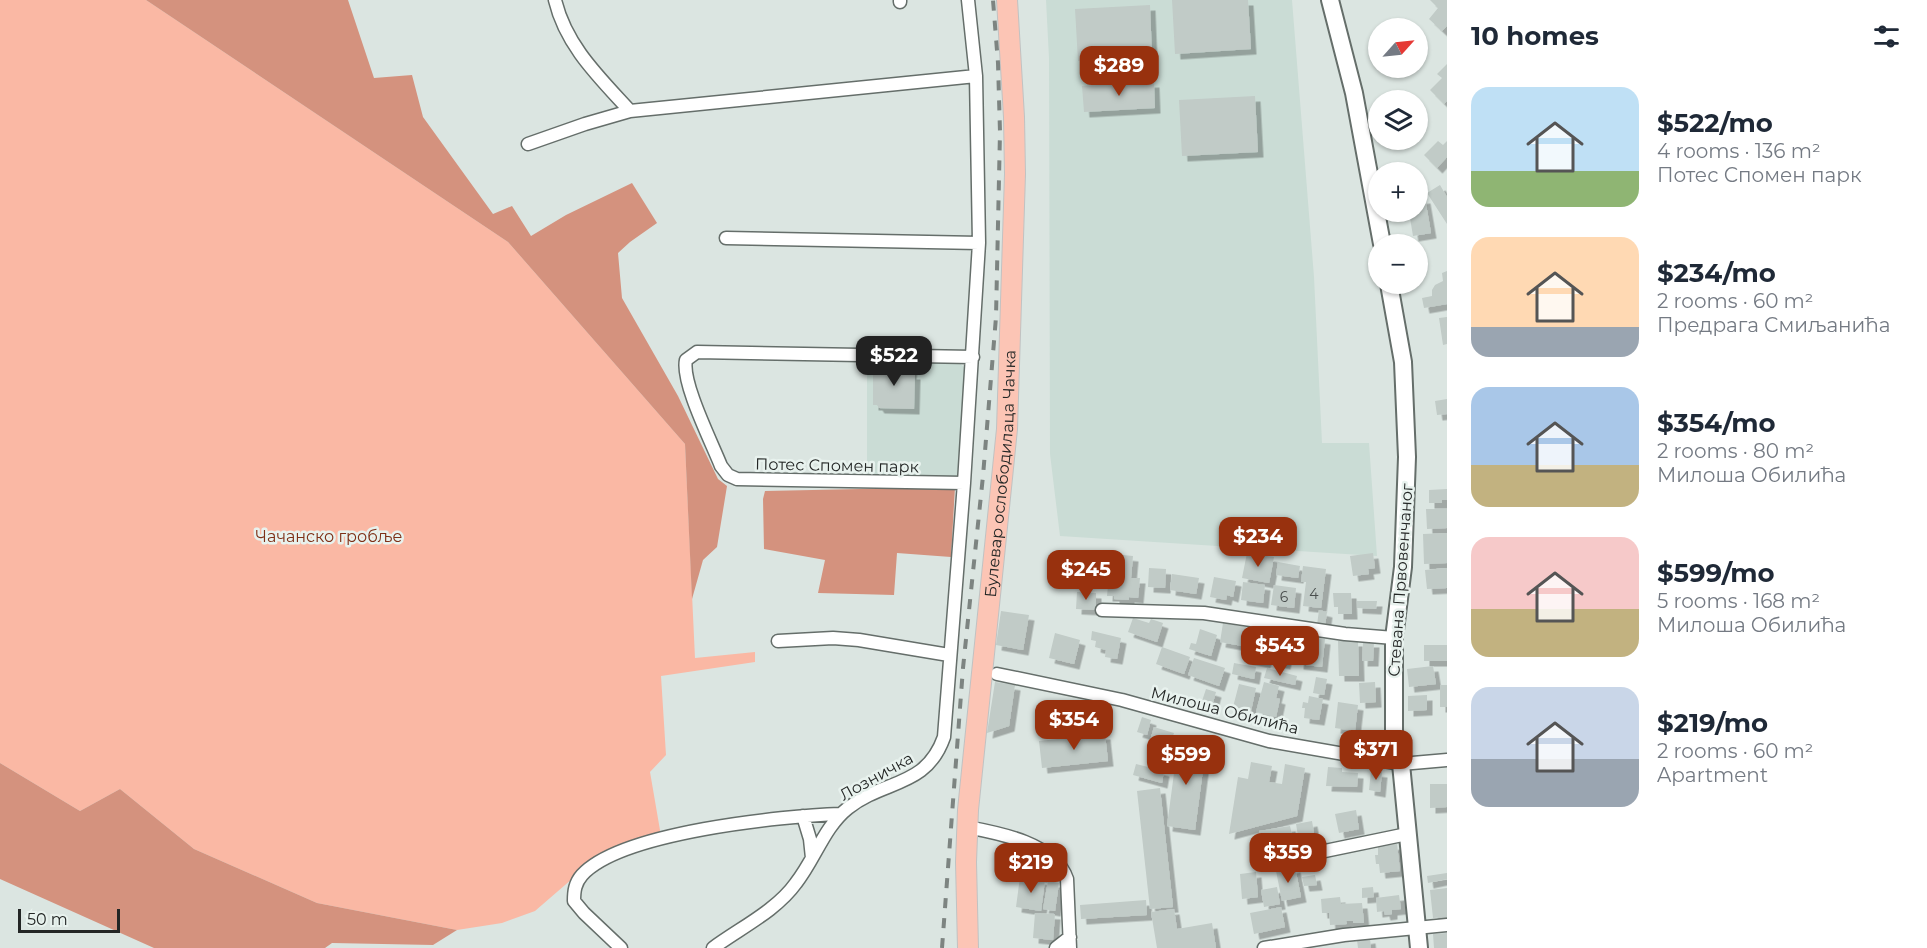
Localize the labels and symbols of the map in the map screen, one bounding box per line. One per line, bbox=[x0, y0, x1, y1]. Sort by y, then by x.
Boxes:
north arrow bbox=[1368, 18, 1428, 78]
pin: $289 bbox=[1083, 46, 1155, 97]
pin: $522 bbox=[858, 336, 930, 387]
street label: Булевар ослободилаца Чачка bbox=[981, 350, 1019, 598]
street label: Потес Спомен парк bbox=[755, 455, 920, 476]
street label: Стевана Првовенчаног bbox=[1384, 482, 1417, 677]
pin: $234 bbox=[1222, 517, 1294, 568]
park label: Чачанско гробље bbox=[256, 527, 402, 546]
pin: $245 bbox=[1050, 550, 1122, 601]
house number: 4 bbox=[1309, 585, 1319, 603]
house number: 6 bbox=[1280, 588, 1289, 606]
pin: $543 bbox=[1244, 626, 1316, 677]
street label: Милоша Обилића bbox=[1149, 683, 1301, 738]
pin: $354 bbox=[1038, 700, 1110, 751]
pin: $371 bbox=[1340, 730, 1412, 781]
pin: $599 bbox=[1150, 735, 1222, 786]
street label: Лозничка bbox=[836, 748, 916, 804]
pin: $359 bbox=[1252, 833, 1324, 884]
pin: $219 bbox=[995, 843, 1067, 894]
scale bar bbox=[18, 906, 120, 934]

